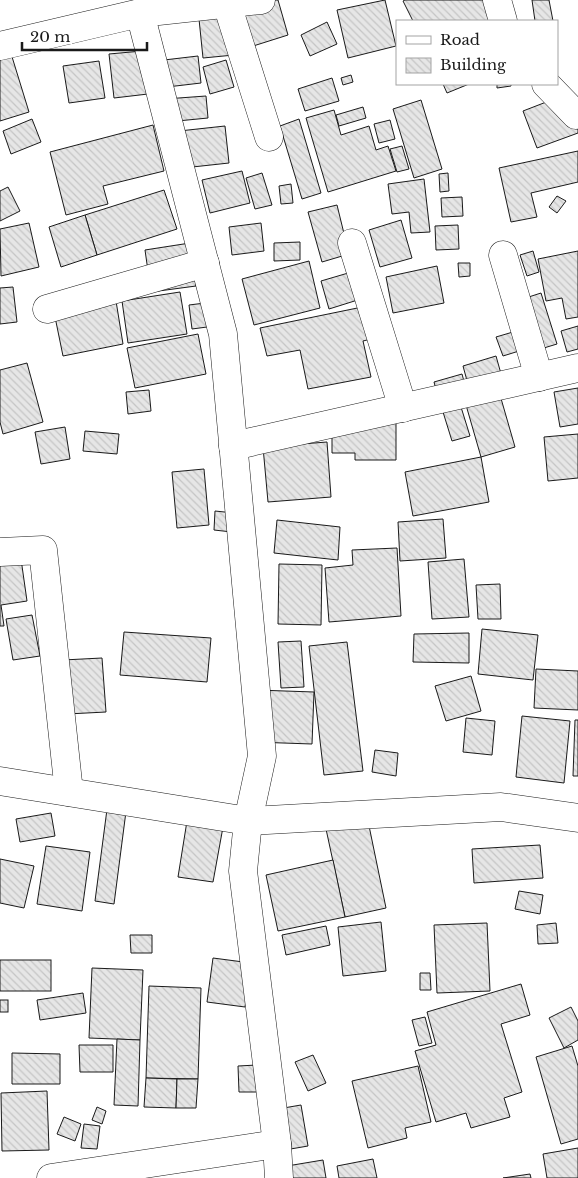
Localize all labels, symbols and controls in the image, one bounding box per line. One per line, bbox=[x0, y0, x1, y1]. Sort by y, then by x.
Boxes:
scale bar bbox=[22, 20, 148, 52]
legend bbox=[396, 20, 558, 85]
text: 20 m bbox=[30, 27, 70, 46]
text: Road bbox=[440, 30, 480, 49]
text: Building bbox=[440, 55, 507, 74]

